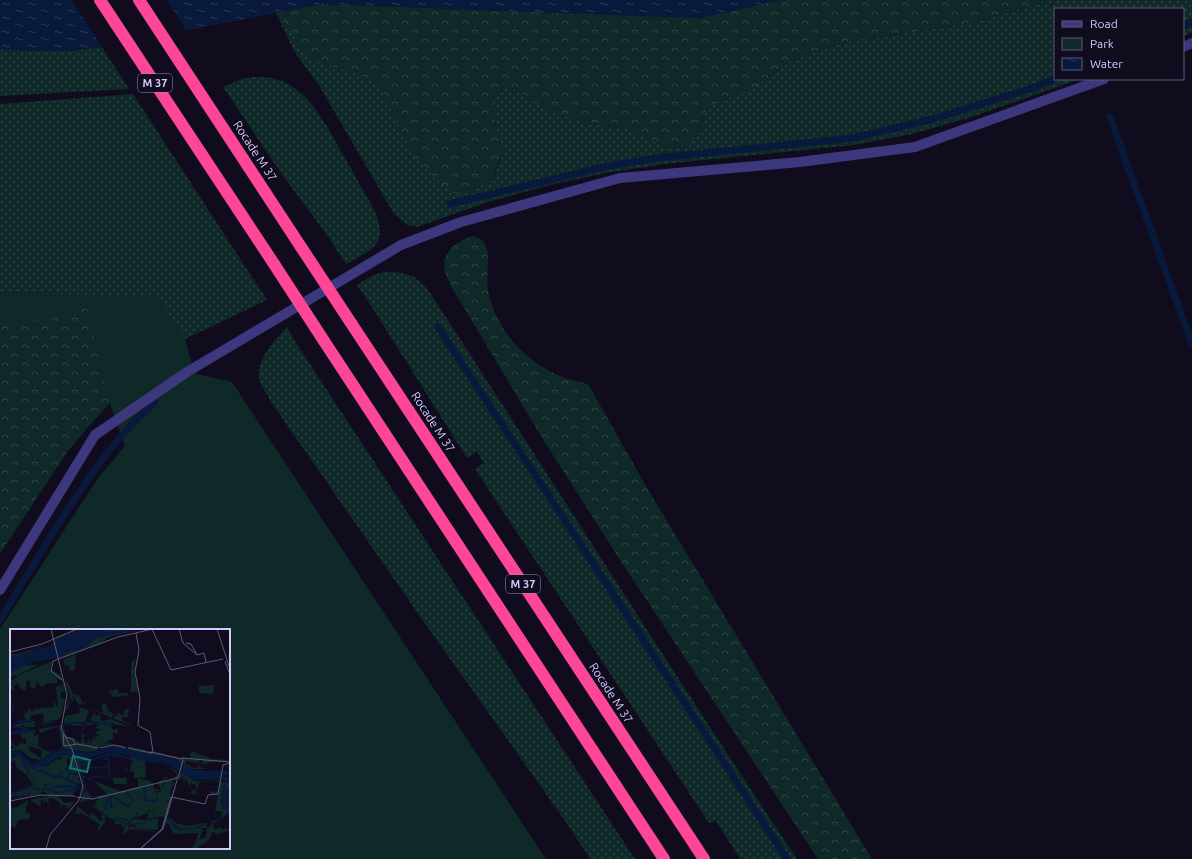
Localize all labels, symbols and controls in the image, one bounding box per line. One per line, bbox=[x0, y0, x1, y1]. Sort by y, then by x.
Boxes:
legend bbox=[1054, 8, 1184, 80]
text: Road bbox=[1090, 17, 1118, 30]
text: Park bbox=[1090, 37, 1114, 50]
text: Water bbox=[1090, 57, 1123, 70]
road number: M 37 bbox=[138, 74, 172, 92]
street label: Rocade M 37 bbox=[231, 118, 280, 183]
street label: Rocade M 37 bbox=[409, 389, 458, 454]
road number: M 37 bbox=[506, 575, 540, 593]
inset map bbox=[10, 629, 230, 849]
street label: Rocade M 37 bbox=[587, 660, 636, 725]

